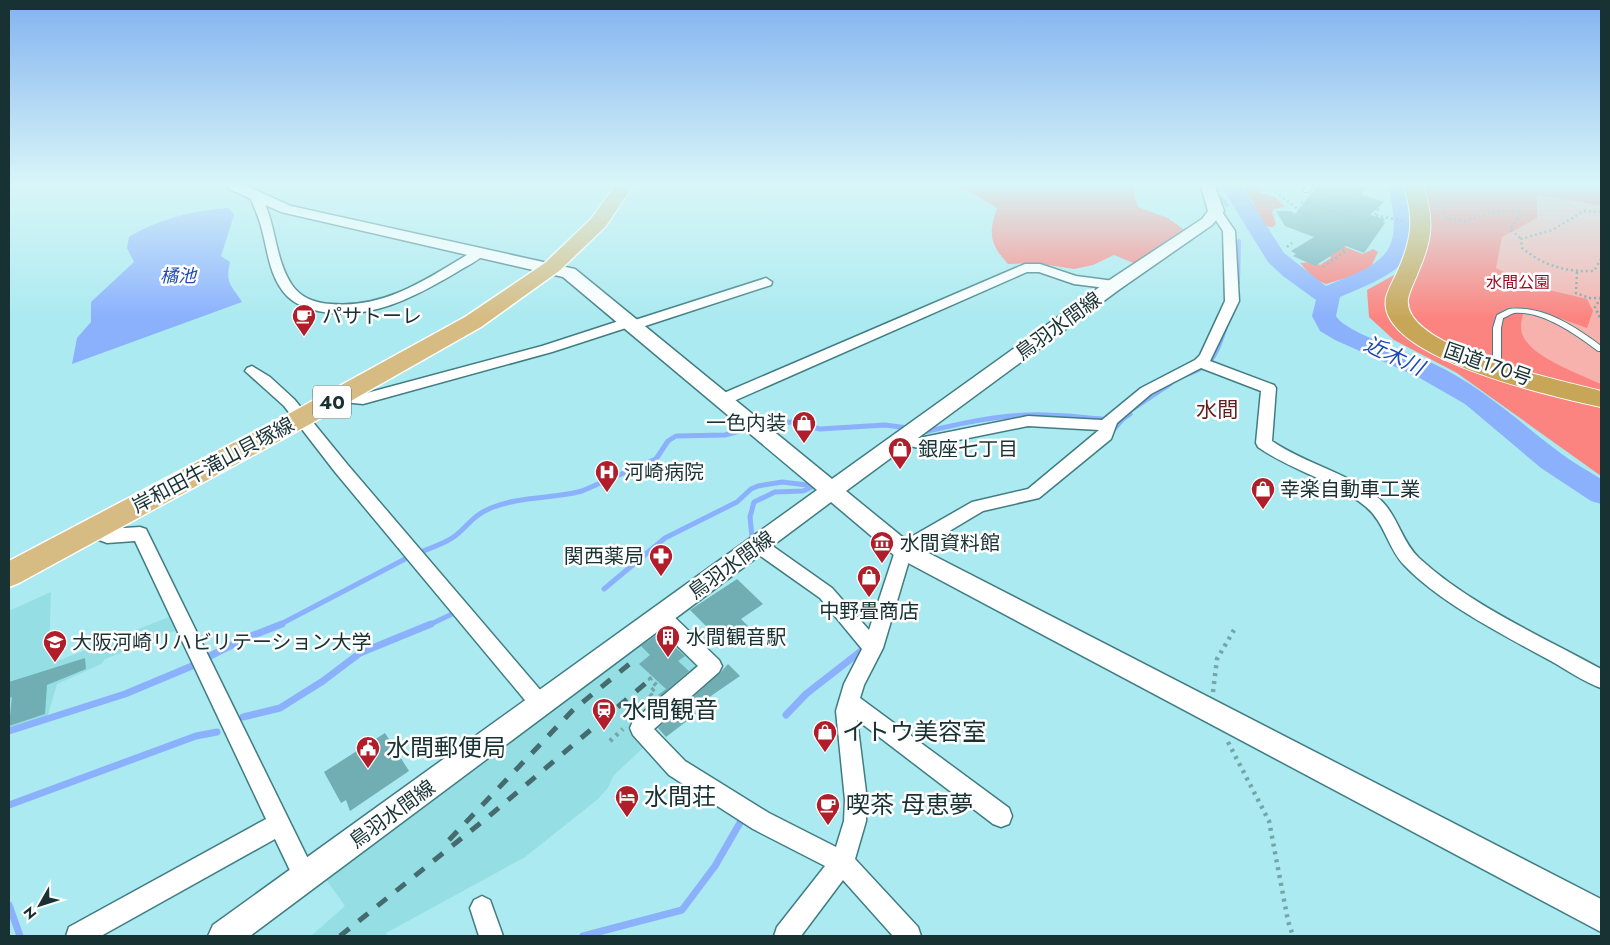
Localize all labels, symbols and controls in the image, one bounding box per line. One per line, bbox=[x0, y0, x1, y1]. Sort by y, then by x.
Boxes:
water label: 橘池 bbox=[160, 263, 198, 289]
park label: 水間公園 bbox=[1486, 271, 1550, 294]
street label: 鳥羽水間線 bbox=[1009, 285, 1107, 368]
place label: パサトーレ bbox=[322, 302, 422, 331]
cafe icon: パサトーレ bbox=[291, 303, 317, 337]
water label: 近木川 bbox=[1359, 329, 1431, 384]
street label: 国道170号 bbox=[1440, 336, 1536, 393]
road number: 40 bbox=[313, 386, 351, 418]
district label: 水間 bbox=[1196, 395, 1238, 425]
place label: 一色内装 bbox=[706, 409, 786, 438]
street label: 岸和田牛滝山貝塚線 bbox=[127, 410, 300, 520]
shop icon: 一色内装 bbox=[791, 410, 817, 444]
place label: 銀座七丁目 bbox=[918, 435, 1018, 464]
shop icon: 銀座七丁目 bbox=[887, 436, 913, 470]
place label: 河崎病院 bbox=[624, 458, 704, 487]
hospital icon: 河崎病院 bbox=[594, 459, 620, 493]
place label: 幸楽自動車工業 bbox=[1280, 475, 1420, 504]
shop icon: 幸楽自動車工業 bbox=[1250, 476, 1276, 510]
street label: 鳥羽水間線 bbox=[682, 524, 780, 607]
place label: 水間資料館 bbox=[900, 529, 1000, 558]
museum icon: 水間資料館 bbox=[869, 530, 895, 564]
place label: 関西薬局 bbox=[564, 542, 644, 571]
pharmacy icon: 関西薬局 bbox=[648, 543, 674, 577]
shop icon: 中野畳商店 bbox=[856, 564, 882, 598]
place label: 中野畳商店 bbox=[819, 597, 919, 626]
place label: 水間観音駅 bbox=[686, 623, 786, 652]
building icon: 水間観音駅 bbox=[655, 624, 681, 658]
place label: 大阪河崎リハビリテーション大学 bbox=[72, 628, 372, 657]
school or university icon: 大阪河崎リハビリテーション大学 bbox=[42, 629, 68, 663]
place label: 水間観音 bbox=[622, 692, 718, 727]
station icon: 水間観音 bbox=[591, 697, 617, 731]
place label: イトウ美容室 bbox=[842, 714, 986, 749]
shop icon: イトウ美容室 bbox=[812, 719, 838, 753]
place label: 水間郵便局 bbox=[386, 730, 506, 765]
public building icon: 水間郵便局 bbox=[355, 735, 381, 769]
street label: 鳥羽水間線 bbox=[343, 773, 441, 856]
place label: 水間荘 bbox=[644, 779, 716, 814]
hotel icon: 水間荘 bbox=[614, 784, 640, 818]
place label: 喫茶 母恵夢 bbox=[846, 787, 973, 822]
cafe icon: 喫茶 母恵夢 bbox=[815, 792, 841, 826]
north arrow bbox=[15, 880, 65, 930]
text: N bbox=[19, 903, 41, 924]

